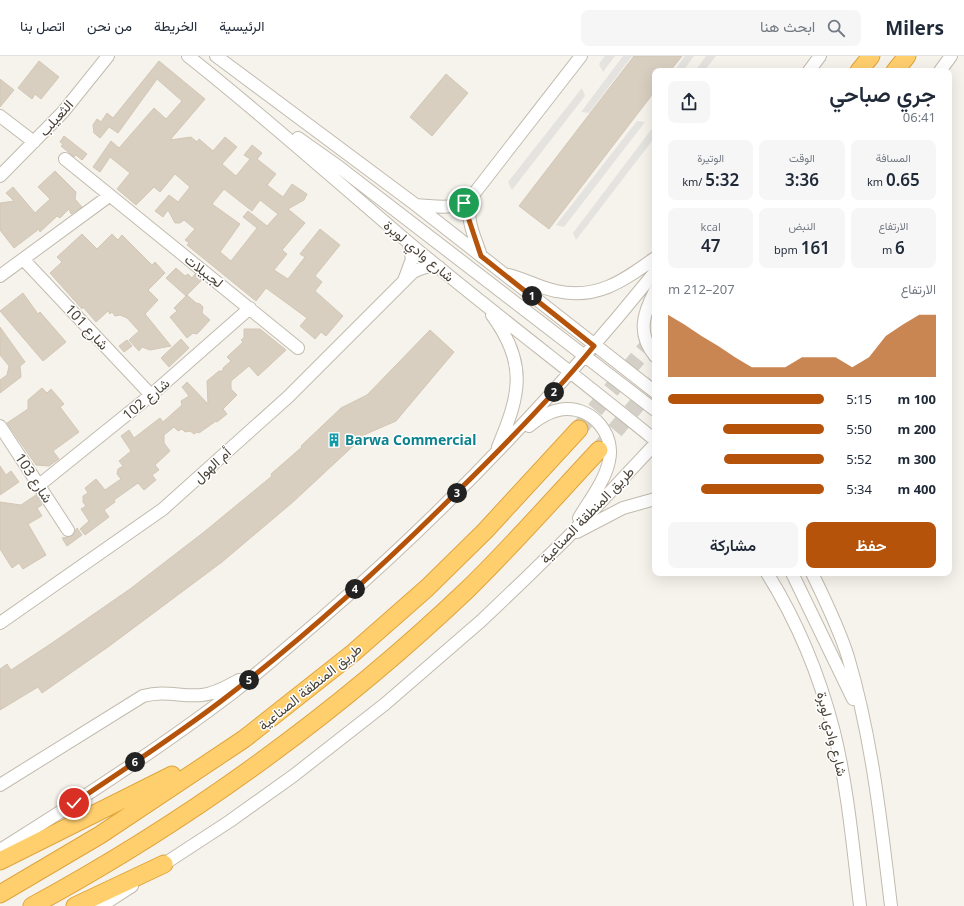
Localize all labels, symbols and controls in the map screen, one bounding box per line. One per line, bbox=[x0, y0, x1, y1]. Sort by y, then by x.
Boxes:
search box bbox=[581, 10, 861, 46]
text: Milers bbox=[885, 15, 944, 41]
text: اتصل بنا bbox=[20, 16, 65, 35]
text: من نحن bbox=[87, 16, 132, 35]
text: الخريطة bbox=[154, 16, 197, 35]
text: الرئيسية bbox=[219, 16, 265, 35]
text: ابحث هنا bbox=[760, 16, 815, 36]
icon: search bbox=[825, 17, 847, 39]
text: جري صباحي bbox=[829, 78, 936, 108]
button: share bbox=[668, 81, 710, 123]
street label: الثعيلب bbox=[34, 95, 77, 140]
text: 06:41 bbox=[903, 108, 936, 126]
text: الوتيرة bbox=[697, 150, 724, 165]
text: الوقت bbox=[789, 150, 815, 165]
text: المسافة bbox=[876, 150, 911, 165]
text: 5:32 bbox=[705, 168, 739, 191]
text: 3:36 bbox=[785, 168, 819, 191]
text: 0.65 bbox=[886, 168, 920, 191]
text: /km bbox=[682, 174, 705, 189]
text: km bbox=[867, 174, 886, 189]
pin bbox=[447, 186, 481, 220]
icon: arrive bbox=[453, 192, 475, 214]
street label: شارع وادي لوبرة bbox=[378, 215, 459, 288]
text: النبض bbox=[788, 218, 816, 233]
text: الارتفاع bbox=[878, 218, 908, 233]
text: kcal bbox=[701, 219, 721, 234]
text: 47 bbox=[701, 234, 720, 257]
text: 161 bbox=[801, 236, 830, 259]
text: 6 bbox=[895, 236, 905, 259]
text: bpm bbox=[774, 242, 801, 257]
text: m bbox=[882, 242, 895, 257]
street label: لجبيلات bbox=[181, 250, 228, 292]
text: 207–212 m bbox=[668, 280, 735, 298]
text: الارتفاع bbox=[901, 280, 936, 298]
pin: 1 bbox=[522, 286, 542, 306]
text: 1 bbox=[529, 288, 535, 303]
street label: شارع 101 bbox=[60, 300, 113, 355]
street label: شارع 102 bbox=[118, 373, 174, 425]
pin: 2 bbox=[544, 382, 564, 402]
text: 2 bbox=[551, 384, 557, 399]
text: 5:15 bbox=[846, 390, 872, 408]
text: 100 m bbox=[898, 390, 936, 408]
text: 5:50 bbox=[846, 420, 872, 438]
text: 200 m bbox=[898, 420, 936, 438]
place label: Barwa Commercial bbox=[345, 430, 476, 449]
building icon: Barwa Commercial bbox=[326, 432, 342, 448]
street label: أم الهول bbox=[189, 443, 235, 487]
street label: شارع 103 bbox=[10, 449, 58, 507]
text: 5:52 bbox=[846, 450, 872, 468]
text: 300 m bbox=[898, 450, 936, 468]
street label: طريق المنطقة الصناعية bbox=[535, 462, 638, 567]
text: 5:34 bbox=[846, 480, 872, 498]
text: 400 m bbox=[898, 480, 936, 498]
pin: 3 bbox=[447, 483, 467, 503]
text: 3 bbox=[454, 485, 460, 500]
button: مشاركة bbox=[668, 522, 798, 568]
button: حفظ bbox=[806, 522, 936, 568]
pin: 4 bbox=[345, 579, 365, 599]
text: 4 bbox=[352, 581, 358, 596]
street label: طريق المنطقة الصناعية bbox=[254, 639, 365, 734]
pin: 5 bbox=[239, 670, 259, 690]
text: 5 bbox=[246, 672, 252, 687]
street label: شارع وادي لوبرة bbox=[810, 690, 852, 779]
pin: 6 bbox=[125, 752, 145, 772]
text: 6 bbox=[132, 754, 138, 769]
pin bbox=[57, 786, 91, 820]
icon: check bbox=[63, 792, 85, 814]

